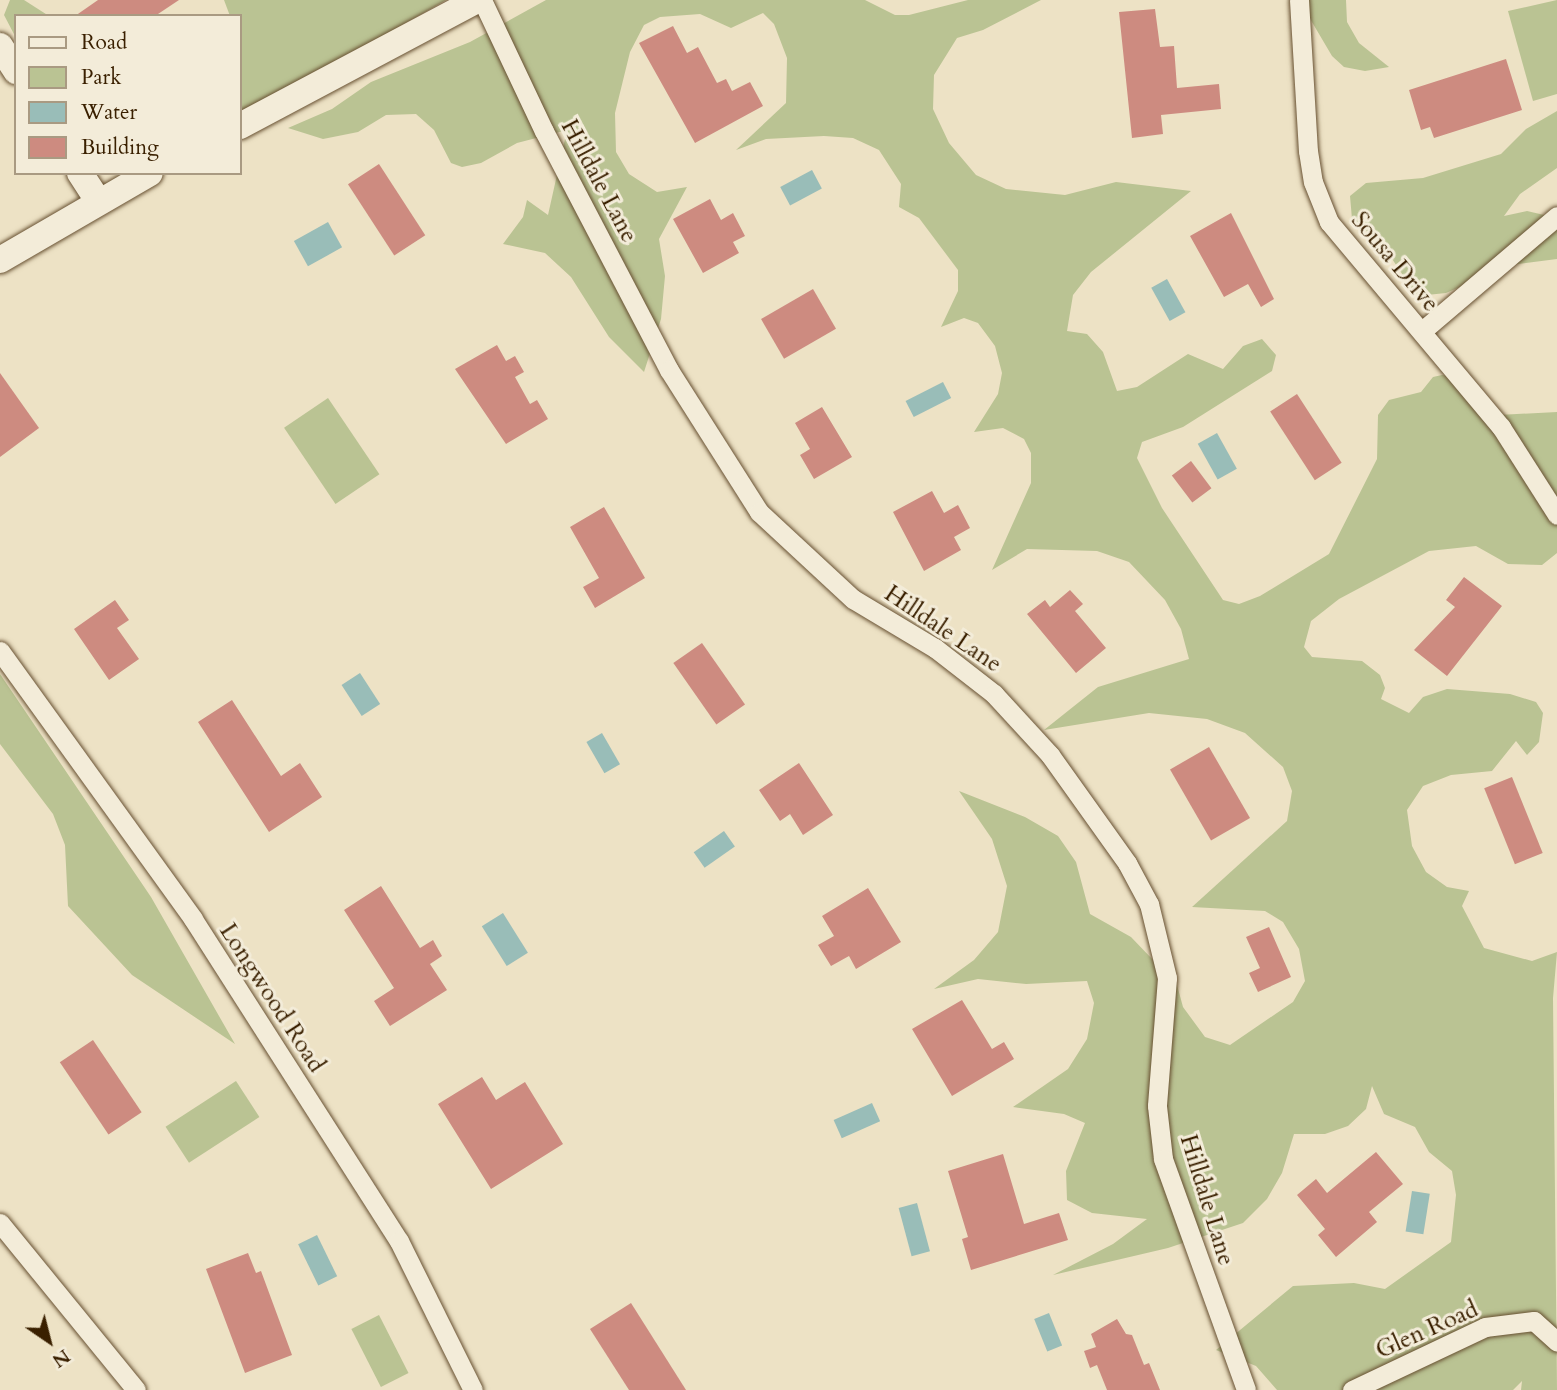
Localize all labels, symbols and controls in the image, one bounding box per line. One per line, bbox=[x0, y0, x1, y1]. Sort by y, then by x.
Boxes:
legend bbox=[14, 14, 242, 175]
text: Road bbox=[81, 28, 127, 57]
text: Park bbox=[81, 63, 121, 92]
text: Water bbox=[81, 98, 137, 127]
street label: Hilldale Lane bbox=[555, 115, 643, 247]
text: Building bbox=[81, 133, 159, 162]
street label: Sousa Drive bbox=[1345, 206, 1445, 318]
street label: Hilldale Lane bbox=[879, 579, 1007, 679]
street label: Longwood Road bbox=[213, 918, 331, 1078]
street label: Hilldale Lane bbox=[1173, 1131, 1241, 1269]
street label: Glen Road bbox=[1371, 1295, 1483, 1365]
north arrow bbox=[14, 1306, 84, 1376]
text: N bbox=[47, 1343, 75, 1374]

